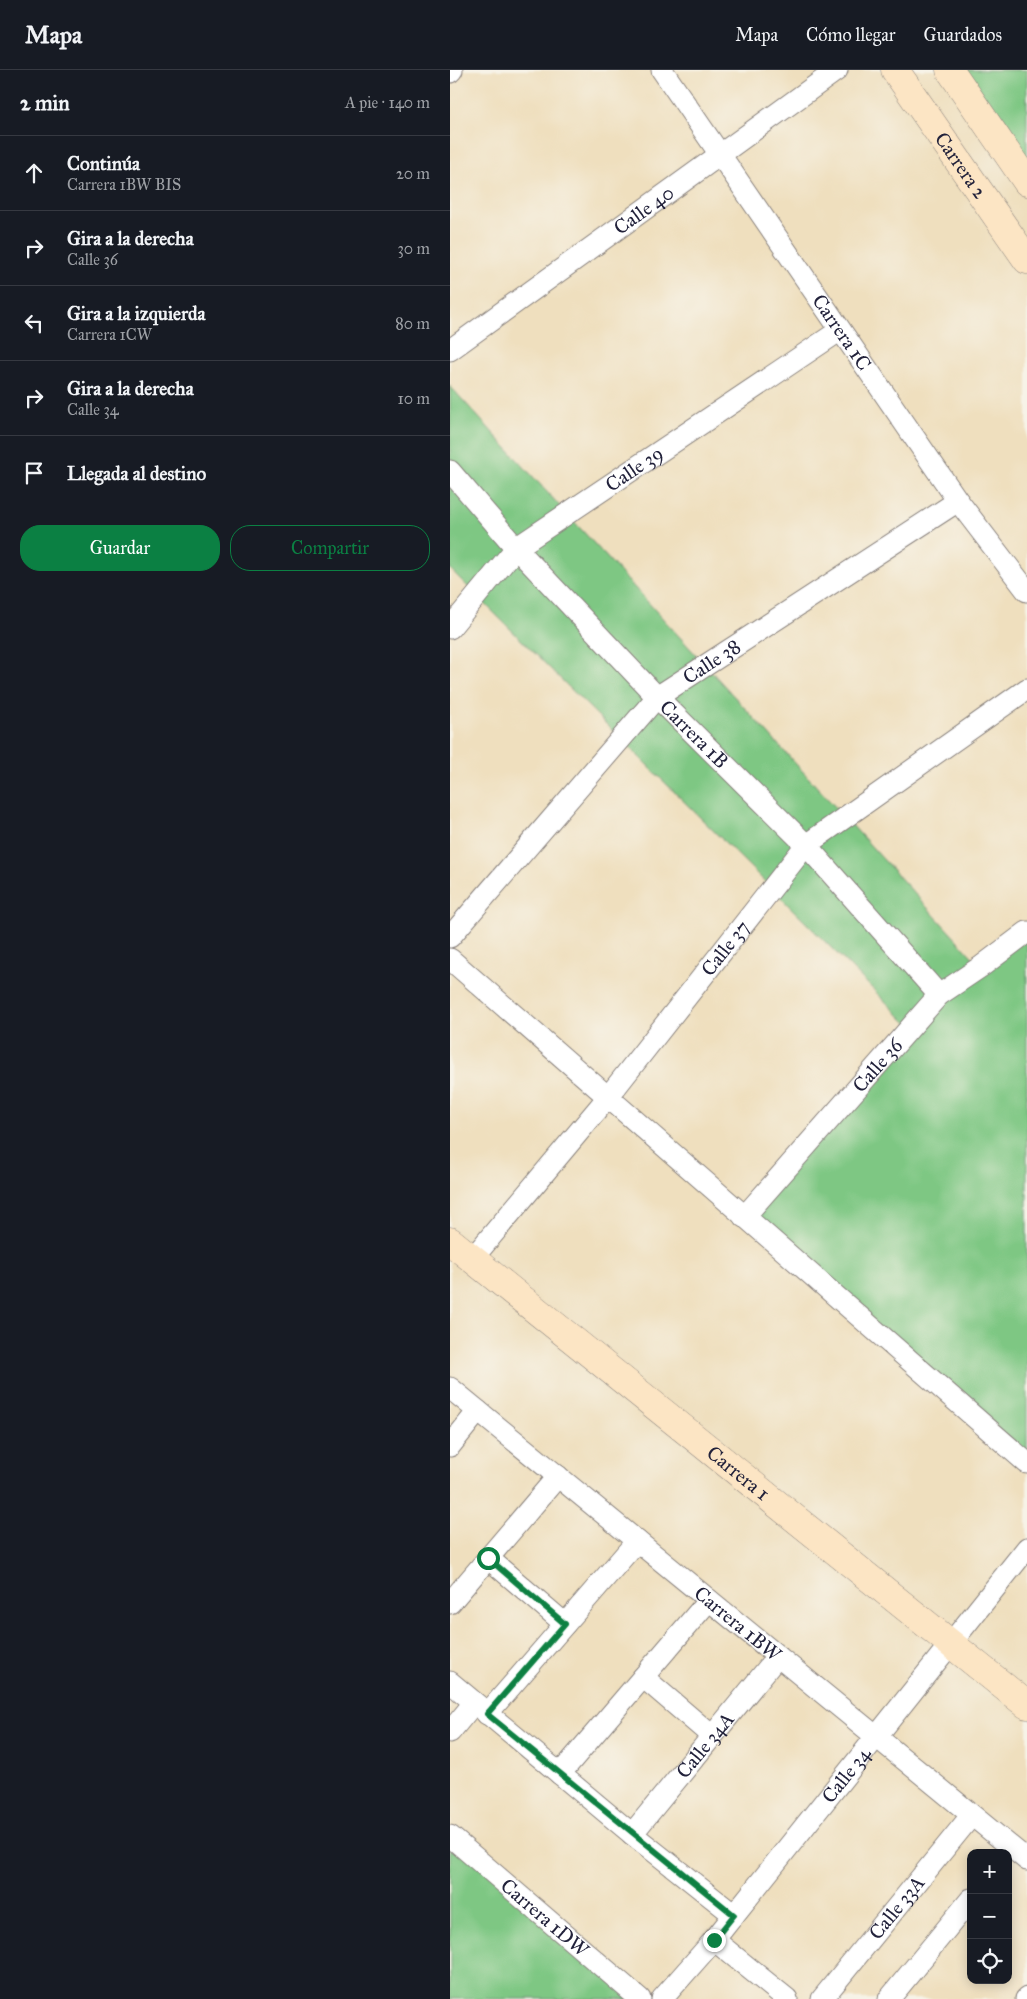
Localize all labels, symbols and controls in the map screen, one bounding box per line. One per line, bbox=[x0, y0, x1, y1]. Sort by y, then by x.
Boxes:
text: Mapa bbox=[25, 20, 82, 50]
text: Mapa bbox=[735, 24, 778, 46]
text: Cómo llegar bbox=[806, 24, 896, 46]
text: Guardados bbox=[924, 24, 1002, 46]
text: 2 min bbox=[20, 90, 70, 116]
text: A pie · 140 m bbox=[345, 93, 430, 112]
street label: Carrera 2 bbox=[930, 127, 993, 203]
text: Continúa bbox=[67, 152, 140, 175]
icon: ahead bbox=[20, 159, 48, 187]
text: 20 m bbox=[396, 164, 430, 183]
text: Carrera 1BW BIS bbox=[67, 175, 181, 194]
street label: Calle 40 bbox=[609, 180, 678, 240]
text: Gira a la derecha bbox=[67, 227, 194, 250]
icon: right bbox=[20, 234, 48, 262]
text: 30 m bbox=[397, 239, 430, 258]
text: Calle 36 bbox=[67, 250, 118, 269]
street label: Carrera 1C bbox=[807, 289, 877, 375]
text: Gira a la izquierda bbox=[67, 302, 206, 325]
icon: left bbox=[20, 309, 48, 337]
text: 80 m bbox=[395, 314, 430, 333]
text: Carrera 1CW bbox=[67, 325, 152, 344]
text: Gira a la derecha bbox=[67, 377, 194, 400]
icon: right bbox=[20, 384, 48, 412]
text: 10 m bbox=[398, 389, 430, 408]
text: Calle 34 bbox=[67, 400, 119, 419]
street label: Calle 39 bbox=[601, 441, 667, 497]
icon: arrive bbox=[20, 459, 48, 487]
text: Llegada al destino bbox=[67, 462, 206, 485]
button: Guardar bbox=[20, 525, 220, 571]
button: Compartir bbox=[230, 525, 430, 571]
street label: Calle 38 bbox=[678, 634, 745, 689]
street label: Carrera 1B bbox=[655, 695, 733, 773]
street label: Calle 37 bbox=[696, 915, 754, 981]
street label: Calle 36 bbox=[847, 1033, 908, 1097]
street label: Carrera 1 bbox=[702, 1440, 775, 1505]
route start bbox=[477, 1547, 500, 1570]
street label: Carrera 1BW bbox=[690, 1581, 787, 1667]
street label: Calle 34A bbox=[671, 1707, 739, 1783]
street label: Calle 34 bbox=[816, 1741, 876, 1808]
map controls bbox=[967, 1849, 1012, 1984]
button: + bbox=[967, 1849, 1012, 1894]
street label: Calle 33A bbox=[864, 1870, 930, 1944]
street label: Carrera 1DW bbox=[496, 1873, 594, 1962]
button: − bbox=[967, 1894, 1012, 1939]
route end bbox=[703, 1929, 726, 1952]
button: locate bbox=[967, 1939, 1012, 1984]

